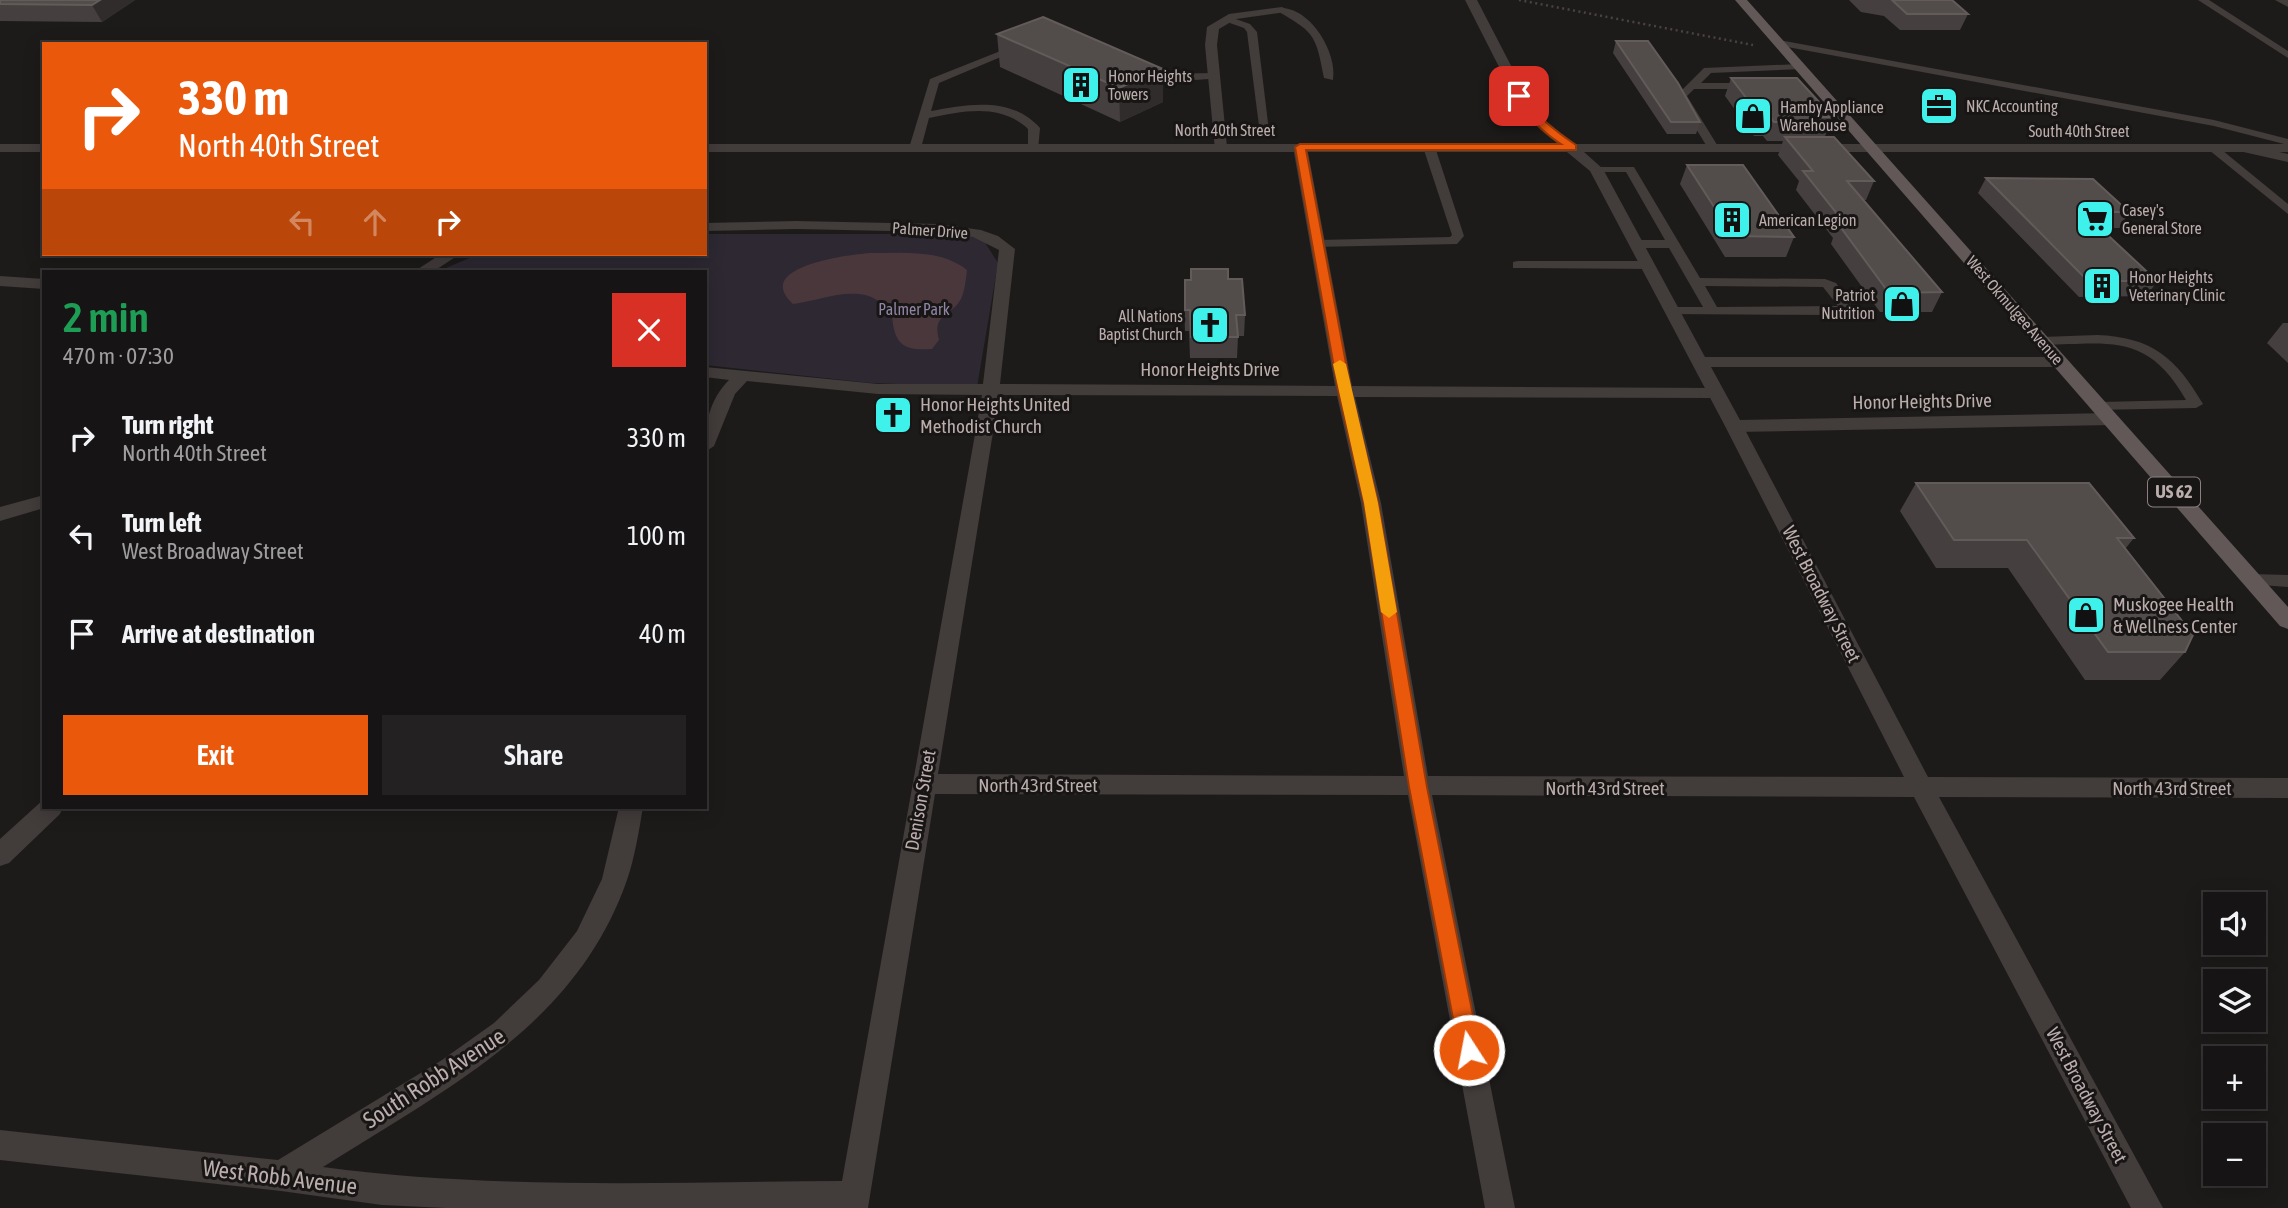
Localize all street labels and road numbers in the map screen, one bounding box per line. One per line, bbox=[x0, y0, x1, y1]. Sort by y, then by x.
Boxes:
street label: North 40th Street bbox=[1175, 121, 1276, 139]
street label: South 40th Street bbox=[2028, 122, 2130, 140]
street label: Palmer Drive bbox=[891, 218, 969, 242]
street label: West Okmulgee Avenue bbox=[1962, 252, 2067, 369]
street label: Honor Heights Drive bbox=[1140, 358, 1280, 380]
street label: Honor Heights Drive bbox=[1852, 389, 1992, 413]
road number: US 62 bbox=[2148, 478, 2200, 506]
street label: West Broadway Street bbox=[1778, 522, 1866, 666]
street label: Denison Street bbox=[900, 748, 940, 852]
street label: North 43rd Street bbox=[978, 774, 1098, 796]
street label: North 43rd Street bbox=[1545, 777, 1665, 799]
street label: North 43rd Street bbox=[2112, 777, 2232, 799]
street label: South Robb Avenue bbox=[358, 1023, 510, 1133]
street label: West Broadway Street bbox=[2042, 1024, 2132, 1166]
street label: West Robb Avenue bbox=[201, 1155, 359, 1199]

